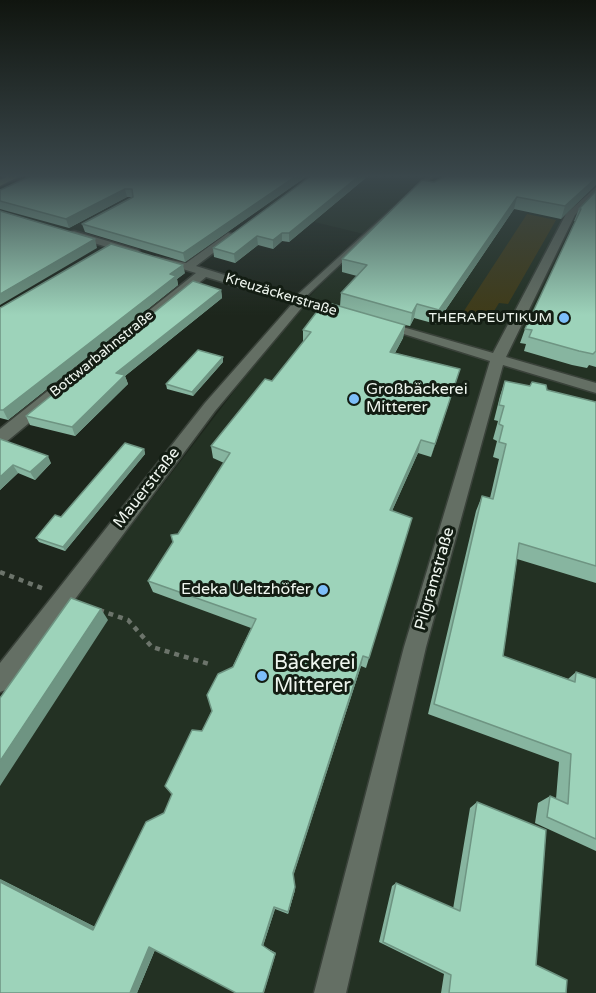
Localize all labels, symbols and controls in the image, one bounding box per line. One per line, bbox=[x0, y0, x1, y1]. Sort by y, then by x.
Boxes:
street label: Kreuzäckerstraße bbox=[223, 270, 339, 320]
street label: Bottwarbahnstraße bbox=[47, 307, 157, 401]
place label: THERAPEUTIKUM bbox=[429, 310, 552, 326]
marker: THERAPEUTIKUM bbox=[557, 311, 571, 325]
place label: Großbäckerei Mitterer bbox=[366, 380, 468, 418]
marker: Großbäckerei Mitterer bbox=[347, 392, 361, 406]
street label: Mauerstraße bbox=[110, 444, 184, 532]
street label: Pilgramstraße bbox=[411, 525, 459, 633]
place label: Edeka Ueltzhöfer bbox=[181, 580, 311, 600]
marker: Edeka Ueltzhöfer bbox=[316, 583, 330, 597]
place label: Bäckerei Mitterer bbox=[274, 652, 355, 699]
marker: Bäckerei Mitterer bbox=[255, 669, 269, 683]

